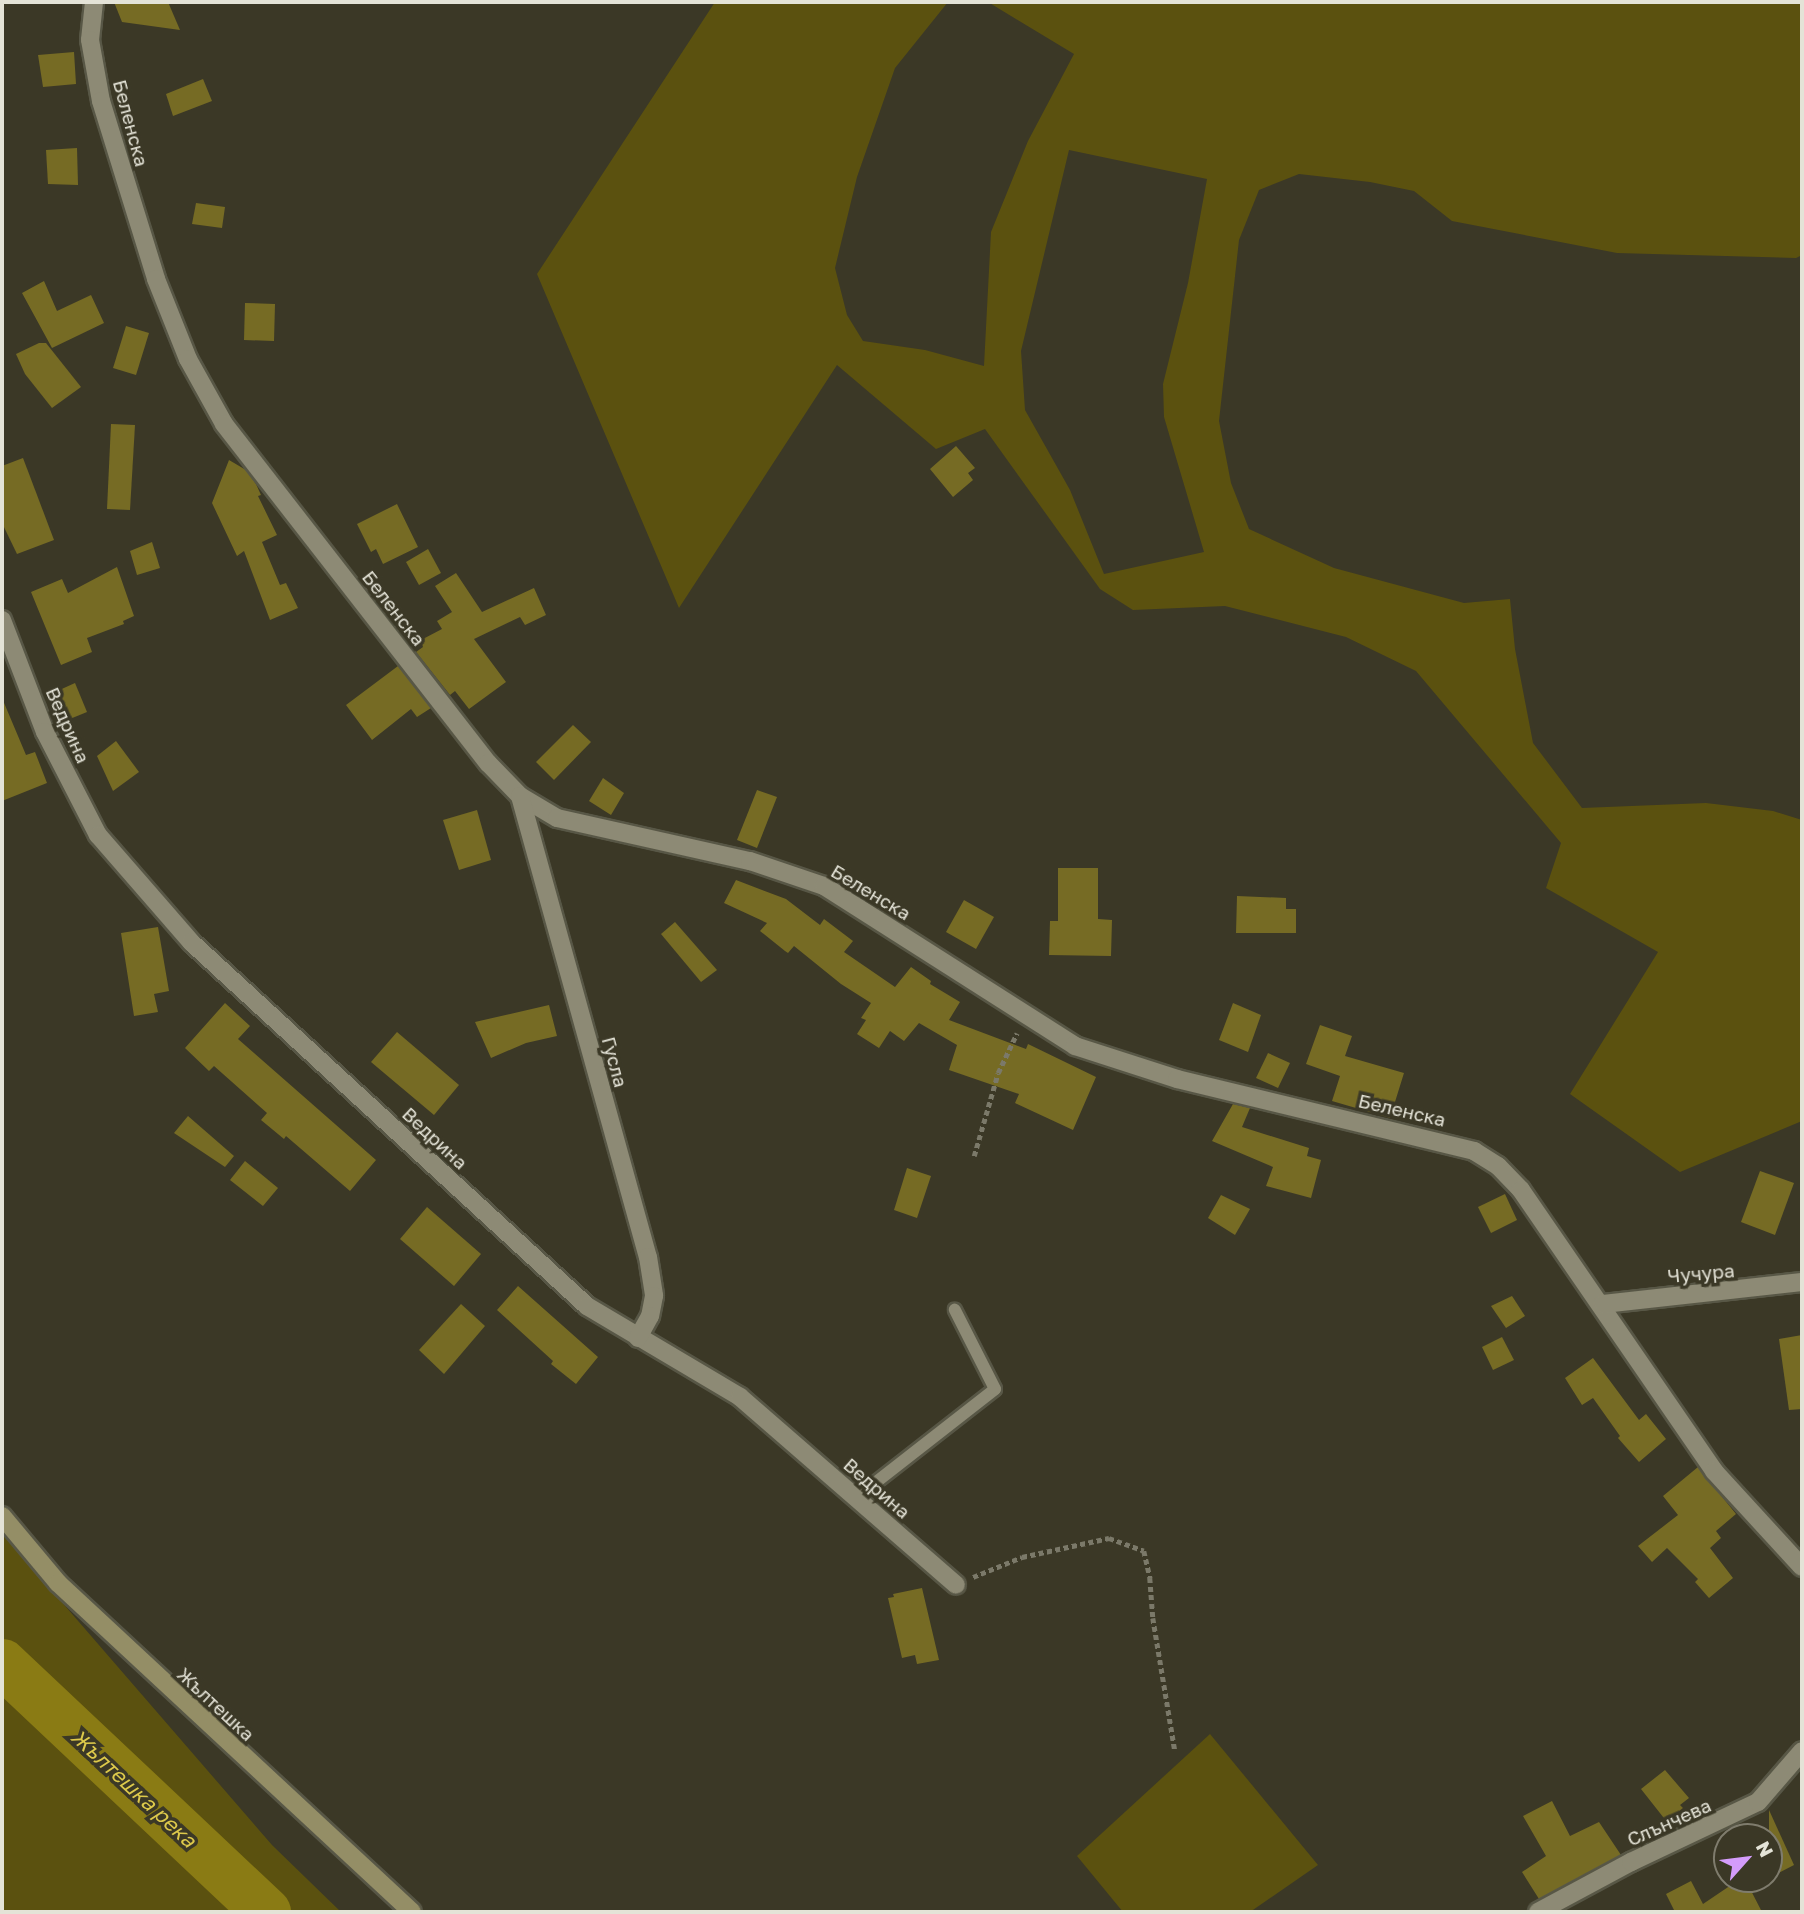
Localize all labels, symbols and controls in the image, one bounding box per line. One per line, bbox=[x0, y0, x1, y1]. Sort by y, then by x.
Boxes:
street label: Беленска bbox=[108, 77, 154, 169]
street label: Беленска bbox=[358, 566, 430, 650]
street label: Ведрина bbox=[41, 684, 95, 766]
street label: Беленска bbox=[827, 859, 915, 925]
street label: Гусла bbox=[597, 1034, 633, 1090]
street label: Беленска bbox=[1356, 1089, 1448, 1131]
street label: Ведрина bbox=[398, 1102, 472, 1174]
street label: Чучура bbox=[1667, 1259, 1735, 1287]
street label: Ведрина bbox=[839, 1453, 915, 1523]
street label: Жълтешка bbox=[173, 1662, 259, 1746]
water label: Жълтешка река bbox=[66, 1724, 202, 1852]
street label: Слънчева bbox=[1623, 1793, 1715, 1851]
north arrow bbox=[1713, 1823, 1783, 1893]
text: N bbox=[1752, 1837, 1779, 1861]

